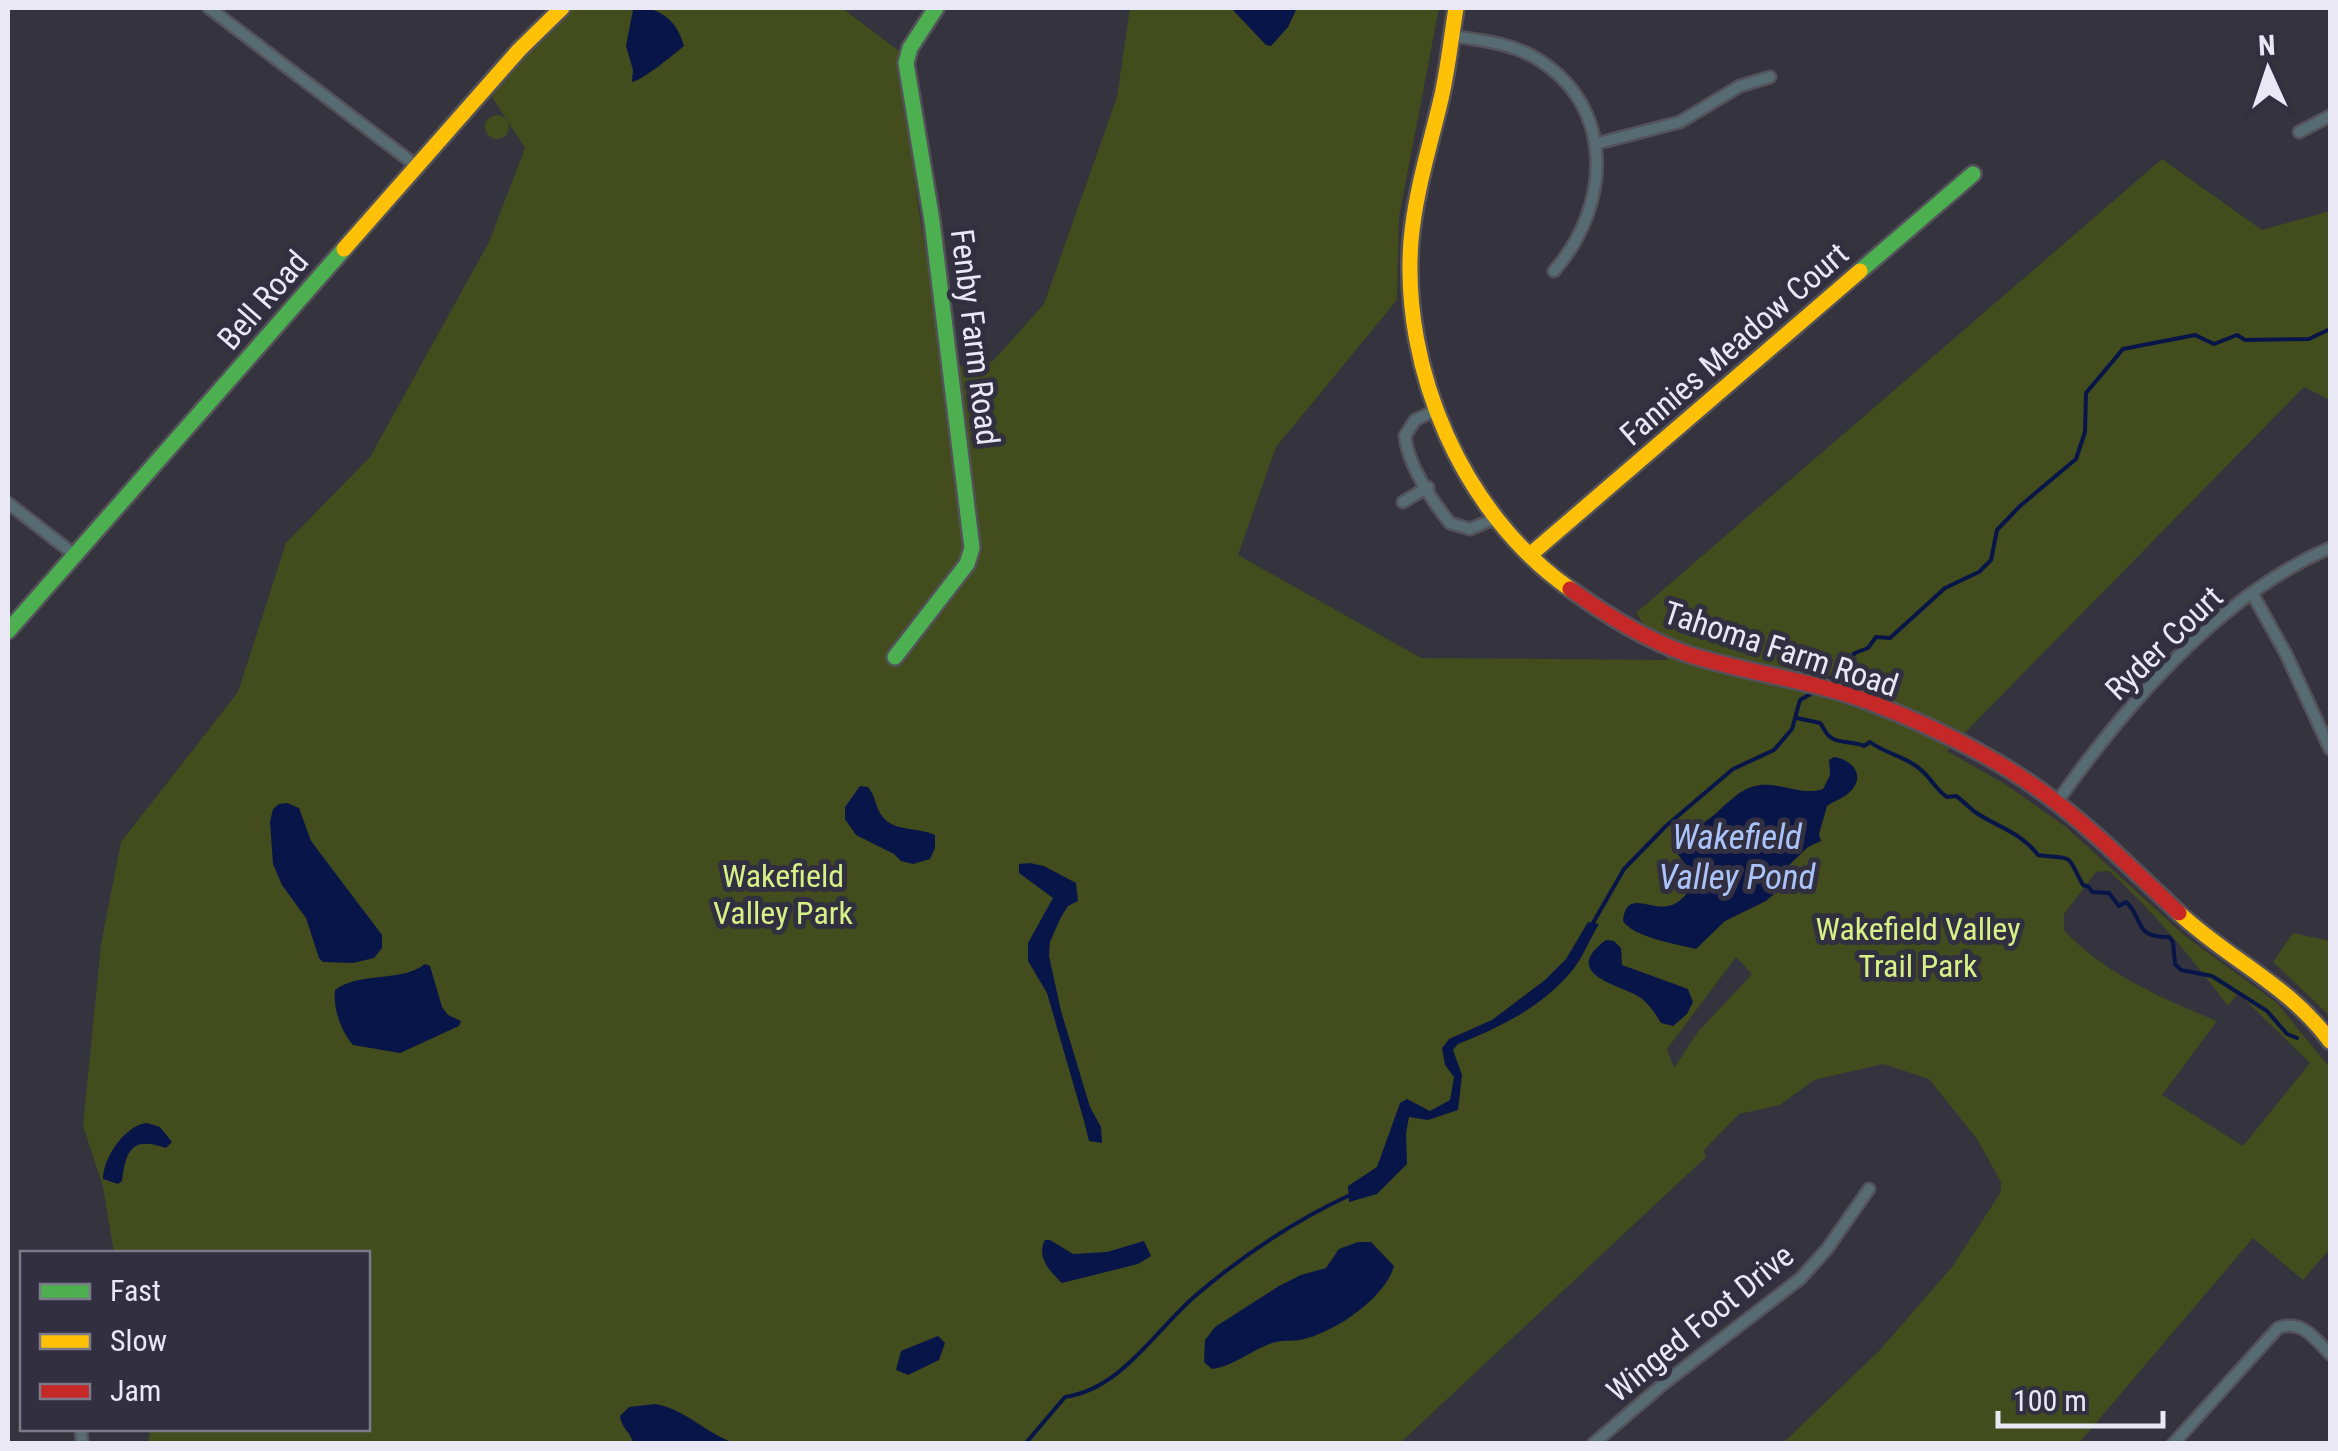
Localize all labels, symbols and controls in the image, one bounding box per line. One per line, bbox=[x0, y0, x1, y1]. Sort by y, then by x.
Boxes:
north arrow bbox=[2218, 20, 2318, 120]
text: N bbox=[2257, 29, 2276, 62]
street label: Fenby Farm Road bbox=[943, 227, 1007, 447]
street label: Fannies Meadow Court bbox=[1612, 235, 1856, 453]
street label: Bell Road bbox=[210, 243, 316, 357]
street label: Ryder Court bbox=[2098, 578, 2230, 708]
street label: Tahoma Farm Road bbox=[1659, 593, 1903, 705]
water label: Wakefield Valley Pond bbox=[1659, 817, 1817, 898]
park label: Wakefield Valley Park bbox=[713, 857, 853, 932]
park label: Wakefield Valley Trail Park bbox=[1816, 910, 2020, 985]
street label: Winged Foot Drive bbox=[1599, 1236, 1801, 1410]
legend bbox=[20, 1251, 370, 1431]
text: Fast bbox=[110, 1273, 161, 1308]
text: Slow bbox=[110, 1323, 167, 1358]
scale bar bbox=[1998, 1366, 2163, 1428]
text: Jam bbox=[110, 1373, 161, 1408]
text: 100 m bbox=[2013, 1383, 2087, 1418]

